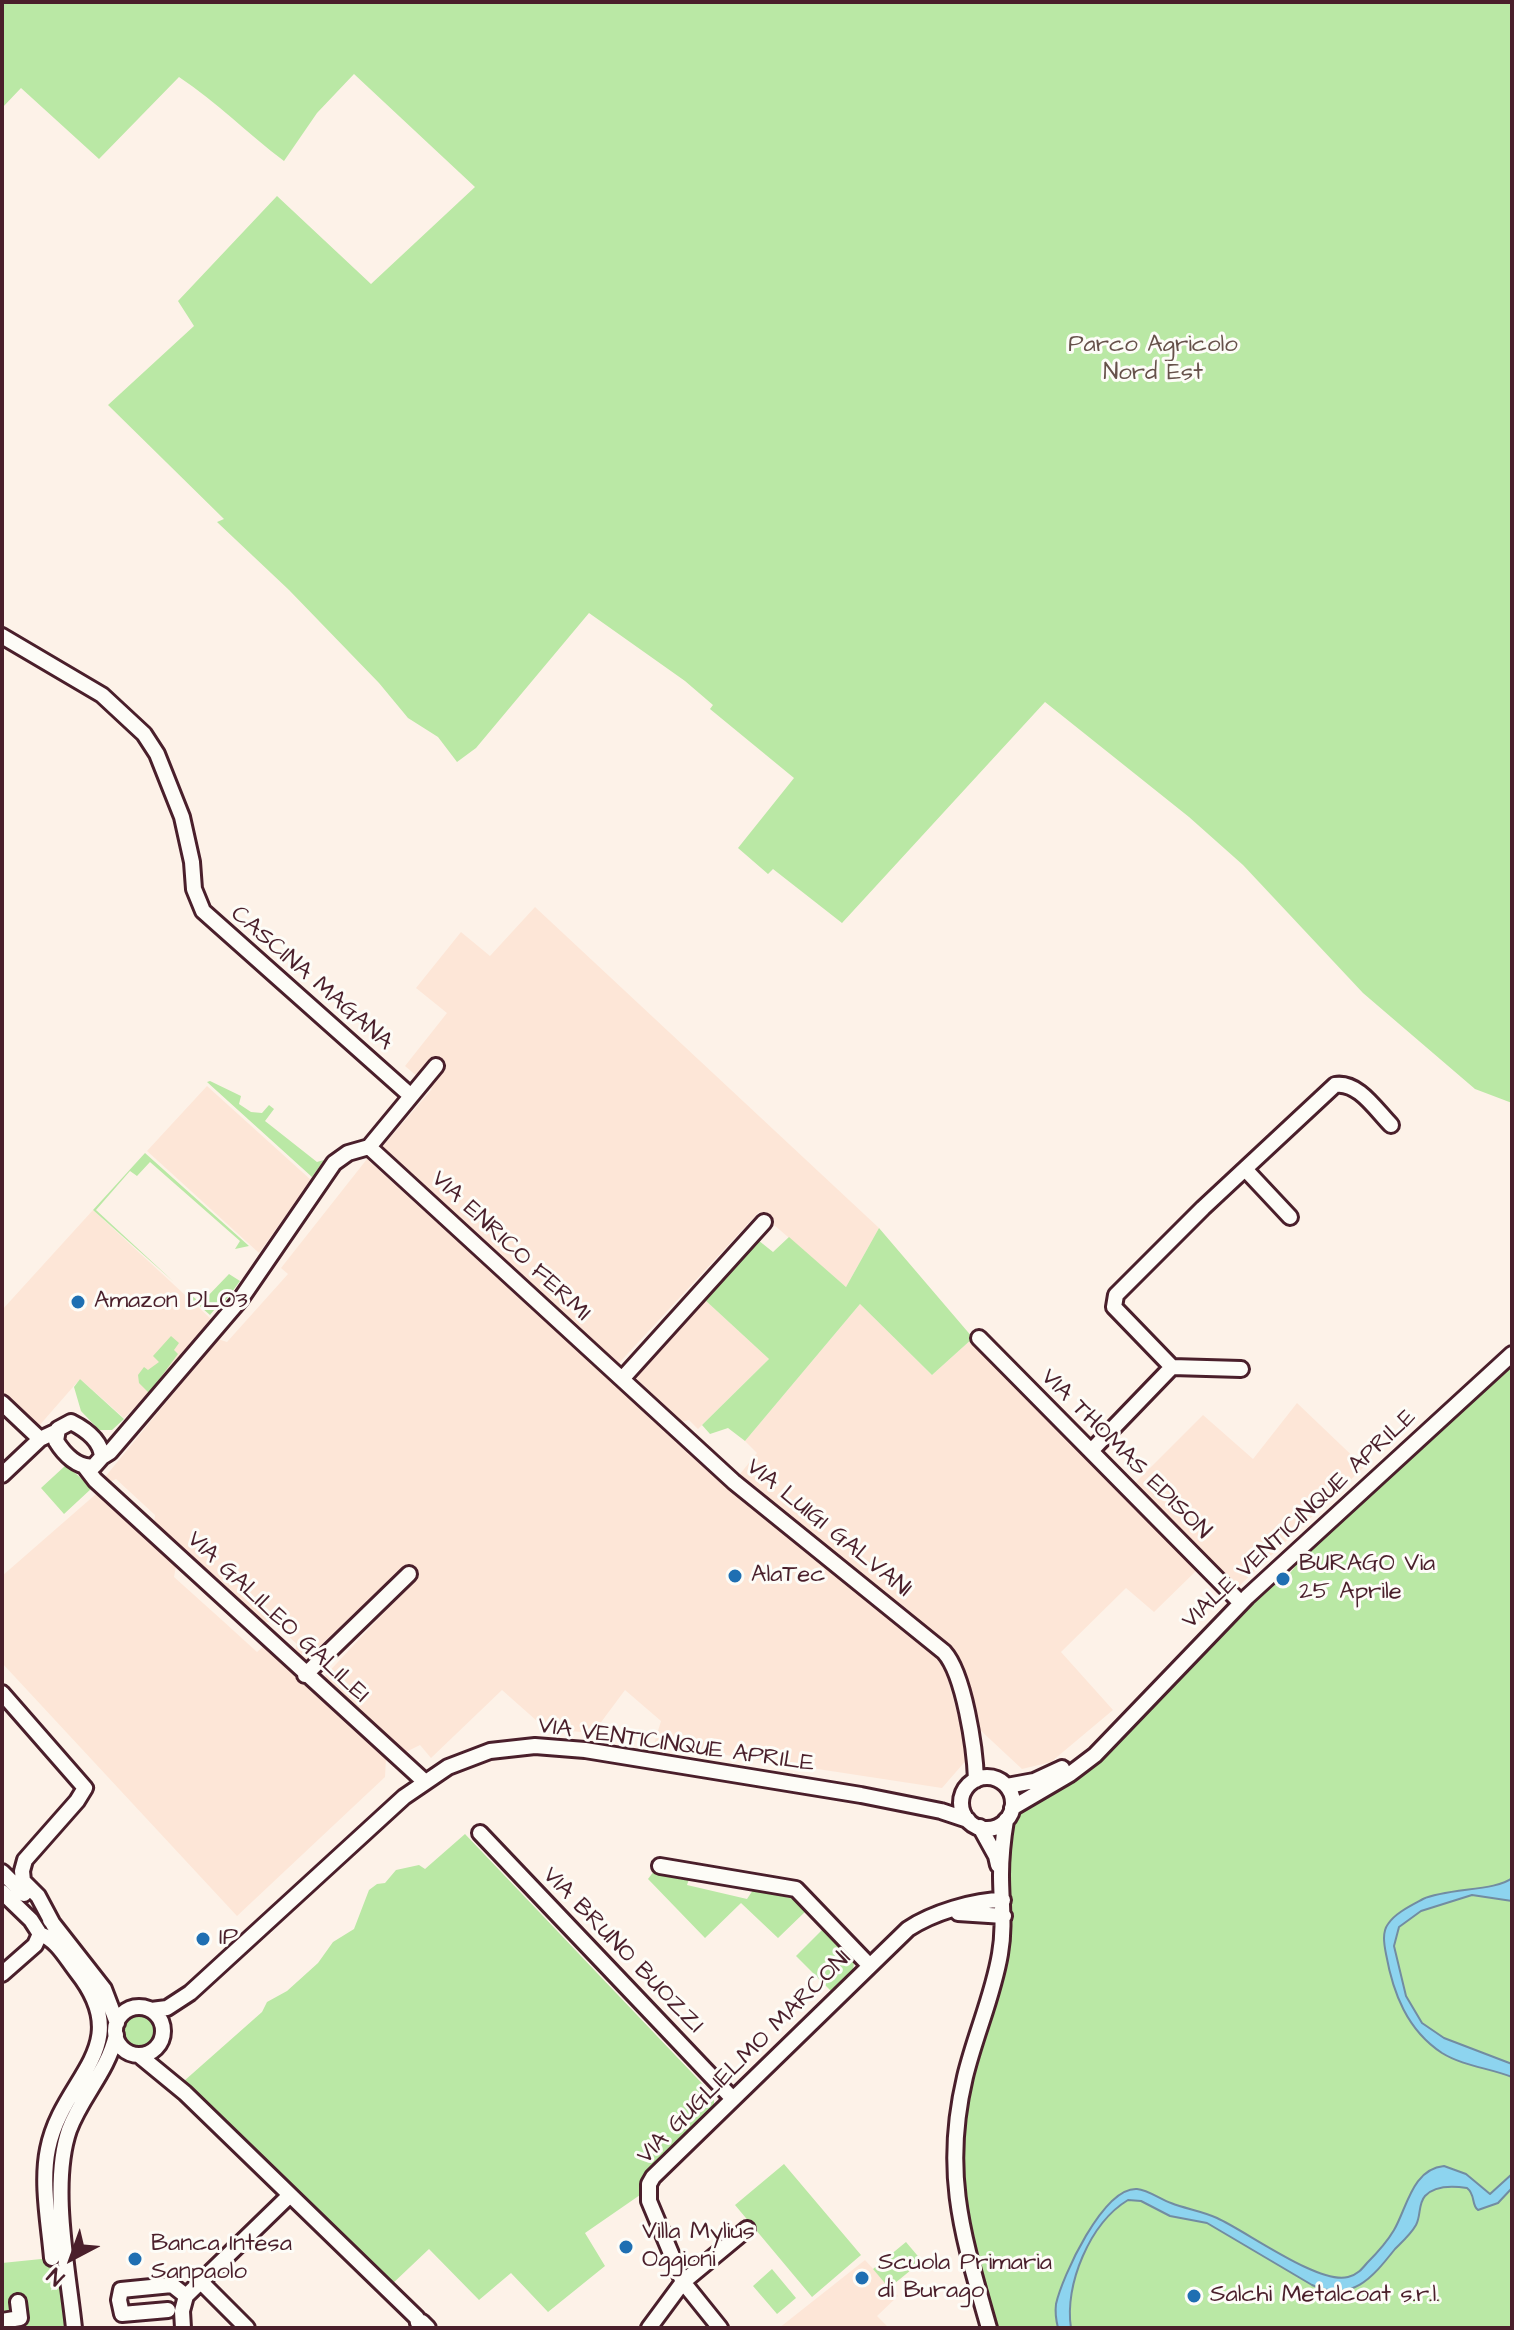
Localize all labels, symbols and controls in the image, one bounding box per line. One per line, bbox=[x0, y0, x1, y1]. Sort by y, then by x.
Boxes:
park label: Parco Agricolo Nord Est bbox=[1068, 332, 1238, 388]
street label: CASCINA MAGANA bbox=[224, 901, 398, 1057]
street label: VIA ENRICO FERMI bbox=[424, 1166, 596, 1328]
place label: Amazon DLO3 bbox=[94, 1288, 248, 1316]
marker: Amazon DLO3 bbox=[69, 1293, 87, 1311]
street label: VIA THOMAS EDISON bbox=[1034, 1364, 1216, 1546]
street label: VIALE VENTICINQUE APRILE bbox=[1177, 1404, 1423, 1636]
street label: VIA LUIGI GALVANI bbox=[739, 1453, 917, 1605]
street label: VIA GALILEO GALILEI bbox=[180, 1526, 374, 1710]
place label: BURAGO Via 25 Aprile bbox=[1299, 1551, 1435, 1607]
place label: AlaTec bbox=[751, 1562, 825, 1590]
marker: AlaTec bbox=[726, 1567, 744, 1585]
marker: BURAGO Via 25 Aprile bbox=[1274, 1570, 1292, 1588]
street label: VIA VENTICINQUE APRILE bbox=[536, 1712, 816, 1780]
street label: VIA BRUNO BUOZZI bbox=[535, 1862, 709, 2040]
place label: IP bbox=[219, 1925, 238, 1953]
marker: IP bbox=[194, 1930, 212, 1948]
street label: VIA GUGLIELMO MARCONI bbox=[632, 1945, 858, 2171]
north arrow bbox=[32, 2218, 112, 2298]
place label: Villa Mylius Oggioni bbox=[642, 2219, 755, 2275]
place label: Banca Intesa Sanpaolo bbox=[151, 2231, 292, 2287]
marker: Villa Mylius Oggioni bbox=[617, 2238, 635, 2256]
marker: Banca Intesa Sanpaolo bbox=[126, 2250, 144, 2268]
place label: Scuola Primaria di Burago bbox=[878, 2250, 1052, 2306]
text: N bbox=[41, 2260, 71, 2293]
marker: Scuola Primaria di Burago bbox=[853, 2269, 871, 2287]
place label: Salchi Metalcoat s.r.l. bbox=[1210, 2282, 1440, 2310]
marker: Salchi Metalcoat s.r.l. bbox=[1185, 2287, 1203, 2305]

